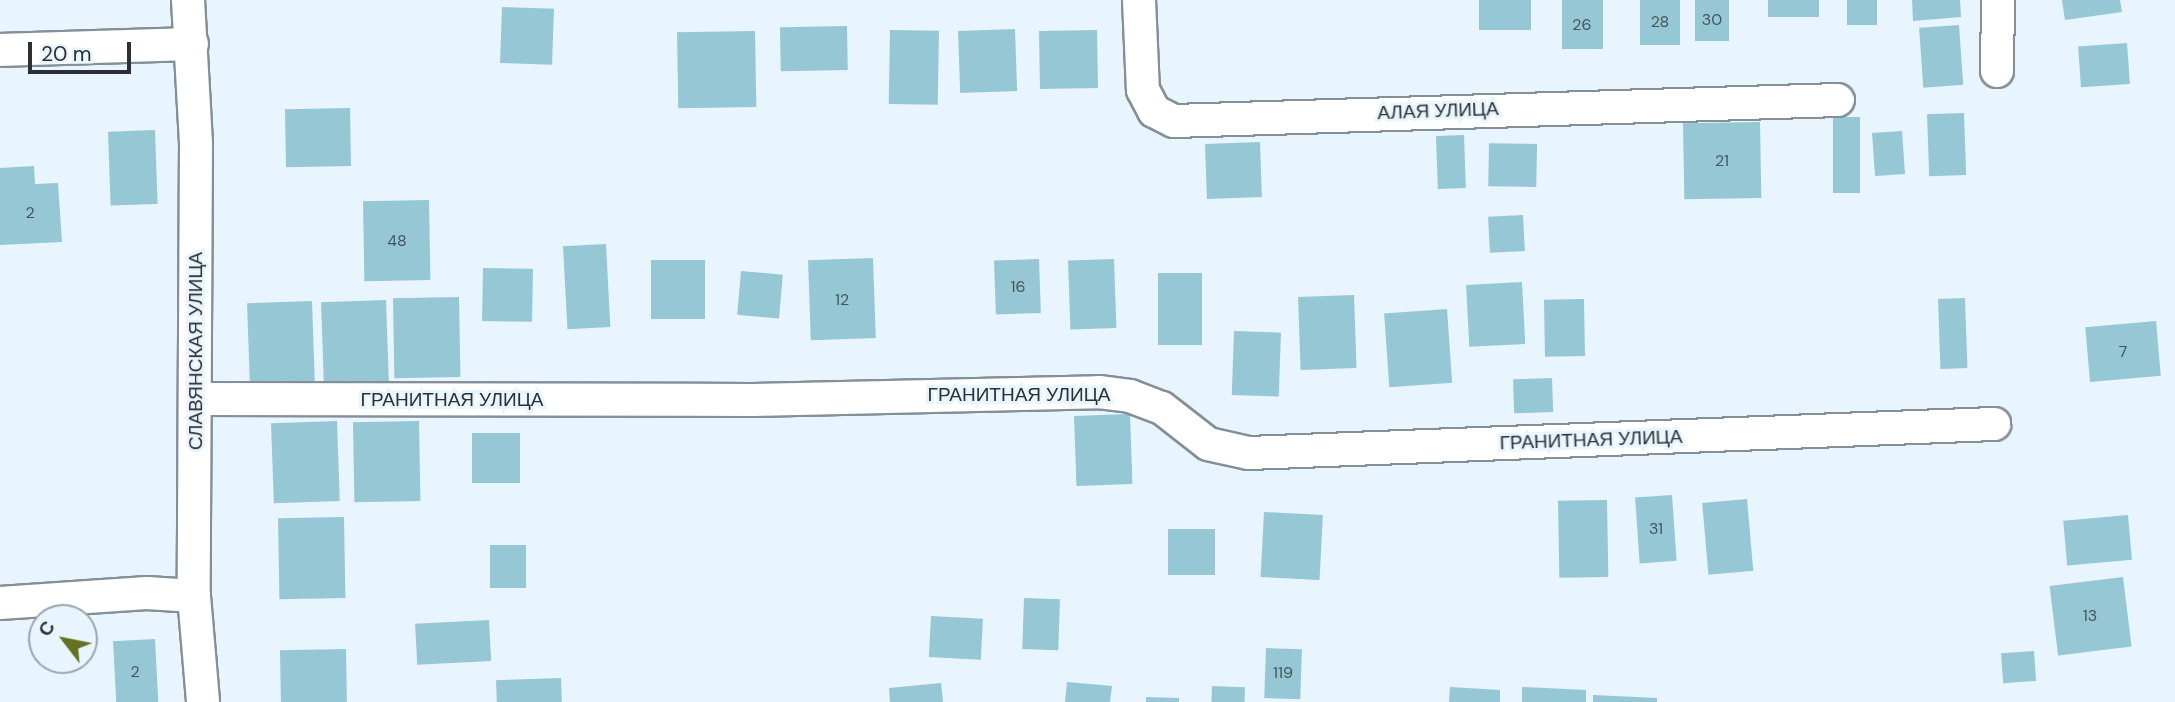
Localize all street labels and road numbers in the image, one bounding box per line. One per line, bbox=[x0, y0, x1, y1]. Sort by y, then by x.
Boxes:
street label: АЛАЯ УЛИЦА bbox=[1377, 97, 1499, 125]
street label: СЛАВЯНСКАЯ УЛИЦА bbox=[185, 252, 207, 450]
street label: ГРАНИТНАЯ УЛИЦА bbox=[928, 384, 1110, 406]
street label: ГРАНИТНАЯ УЛИЦА bbox=[361, 389, 543, 411]
street label: ГРАНИТНАЯ УЛИЦА bbox=[1499, 425, 1683, 455]

